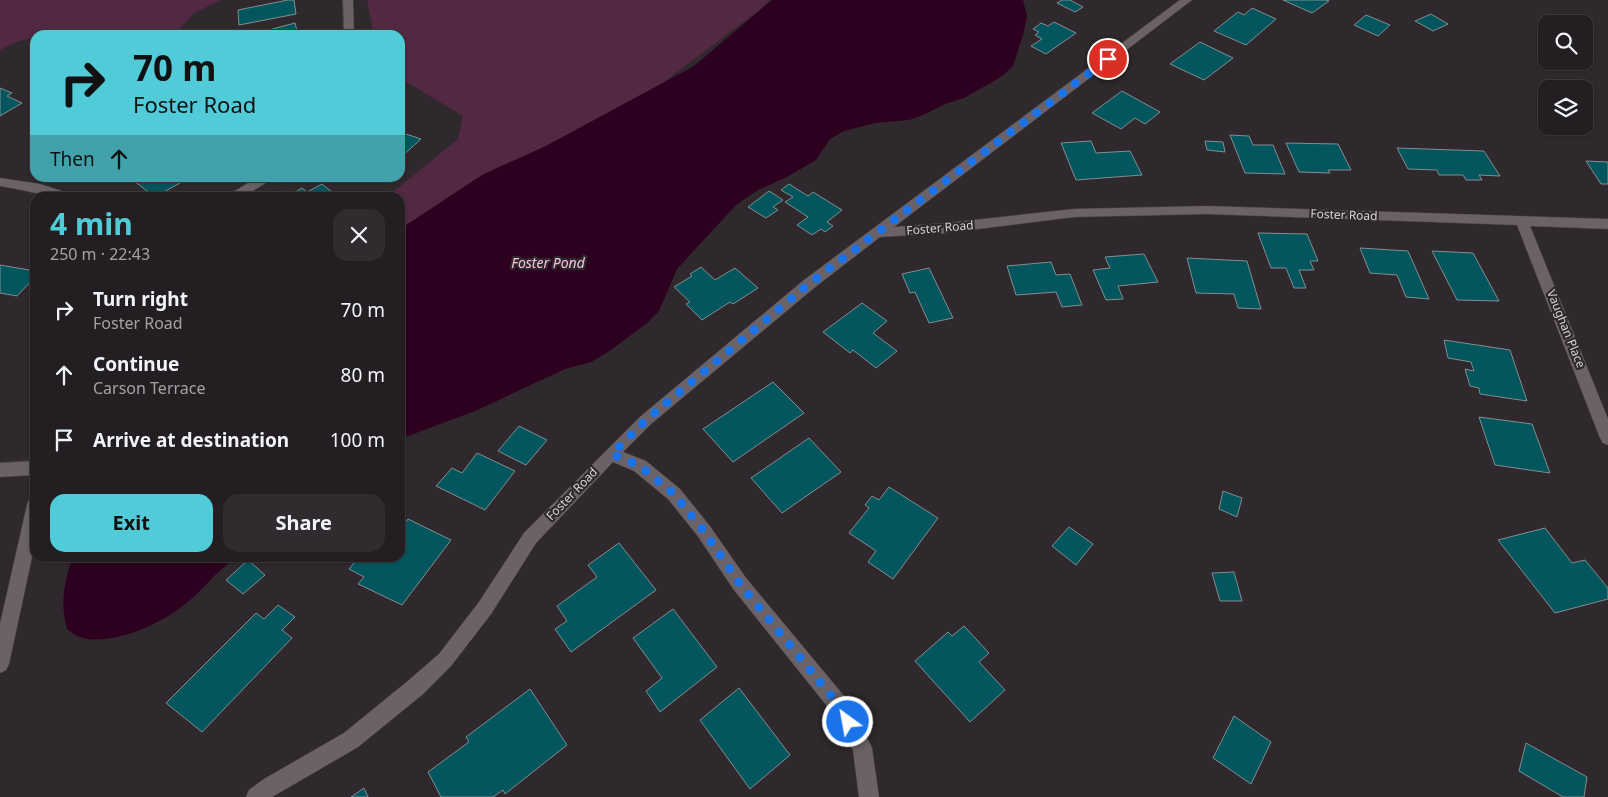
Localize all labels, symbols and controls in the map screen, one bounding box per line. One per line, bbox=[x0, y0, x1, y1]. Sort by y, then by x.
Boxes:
map controls bbox=[1538, 15, 1593, 135]
button: search bbox=[1538, 15, 1593, 70]
pin bbox=[1087, 38, 1129, 80]
text: 70 m bbox=[133, 44, 216, 91]
icon: arrive bbox=[1094, 45, 1122, 73]
icon: right bbox=[50, 50, 115, 115]
button: layers bbox=[1538, 80, 1593, 135]
text: Foster Road bbox=[133, 89, 256, 119]
icon: ahead bbox=[105, 145, 133, 173]
text: Then bbox=[50, 146, 95, 172]
text: 4 min bbox=[50, 203, 133, 244]
street label: Foster Road bbox=[1310, 205, 1378, 224]
button: close bbox=[333, 209, 385, 261]
street label: Foster Road bbox=[906, 216, 974, 239]
text: 250 m · 22:43 bbox=[50, 243, 150, 265]
water label: Foster Pond bbox=[511, 253, 586, 272]
text: Turn right bbox=[93, 286, 188, 312]
street label: Vaughan Place bbox=[1543, 287, 1590, 371]
icon: right bbox=[50, 296, 78, 324]
text: 70 m bbox=[341, 297, 385, 323]
text: Foster Road bbox=[93, 312, 183, 334]
text: Continue bbox=[93, 351, 179, 377]
icon: ahead bbox=[50, 361, 78, 389]
text: 80 m bbox=[341, 362, 385, 388]
text: Carson Terrace bbox=[93, 377, 205, 399]
icon: arrive bbox=[50, 426, 78, 454]
text: Arrive at destination bbox=[93, 427, 289, 453]
text: 100 m bbox=[330, 427, 385, 453]
street label: Foster Road bbox=[542, 464, 601, 524]
button: Exit bbox=[50, 494, 213, 552]
button: Share bbox=[223, 494, 385, 552]
position arrow bbox=[821, 695, 873, 747]

